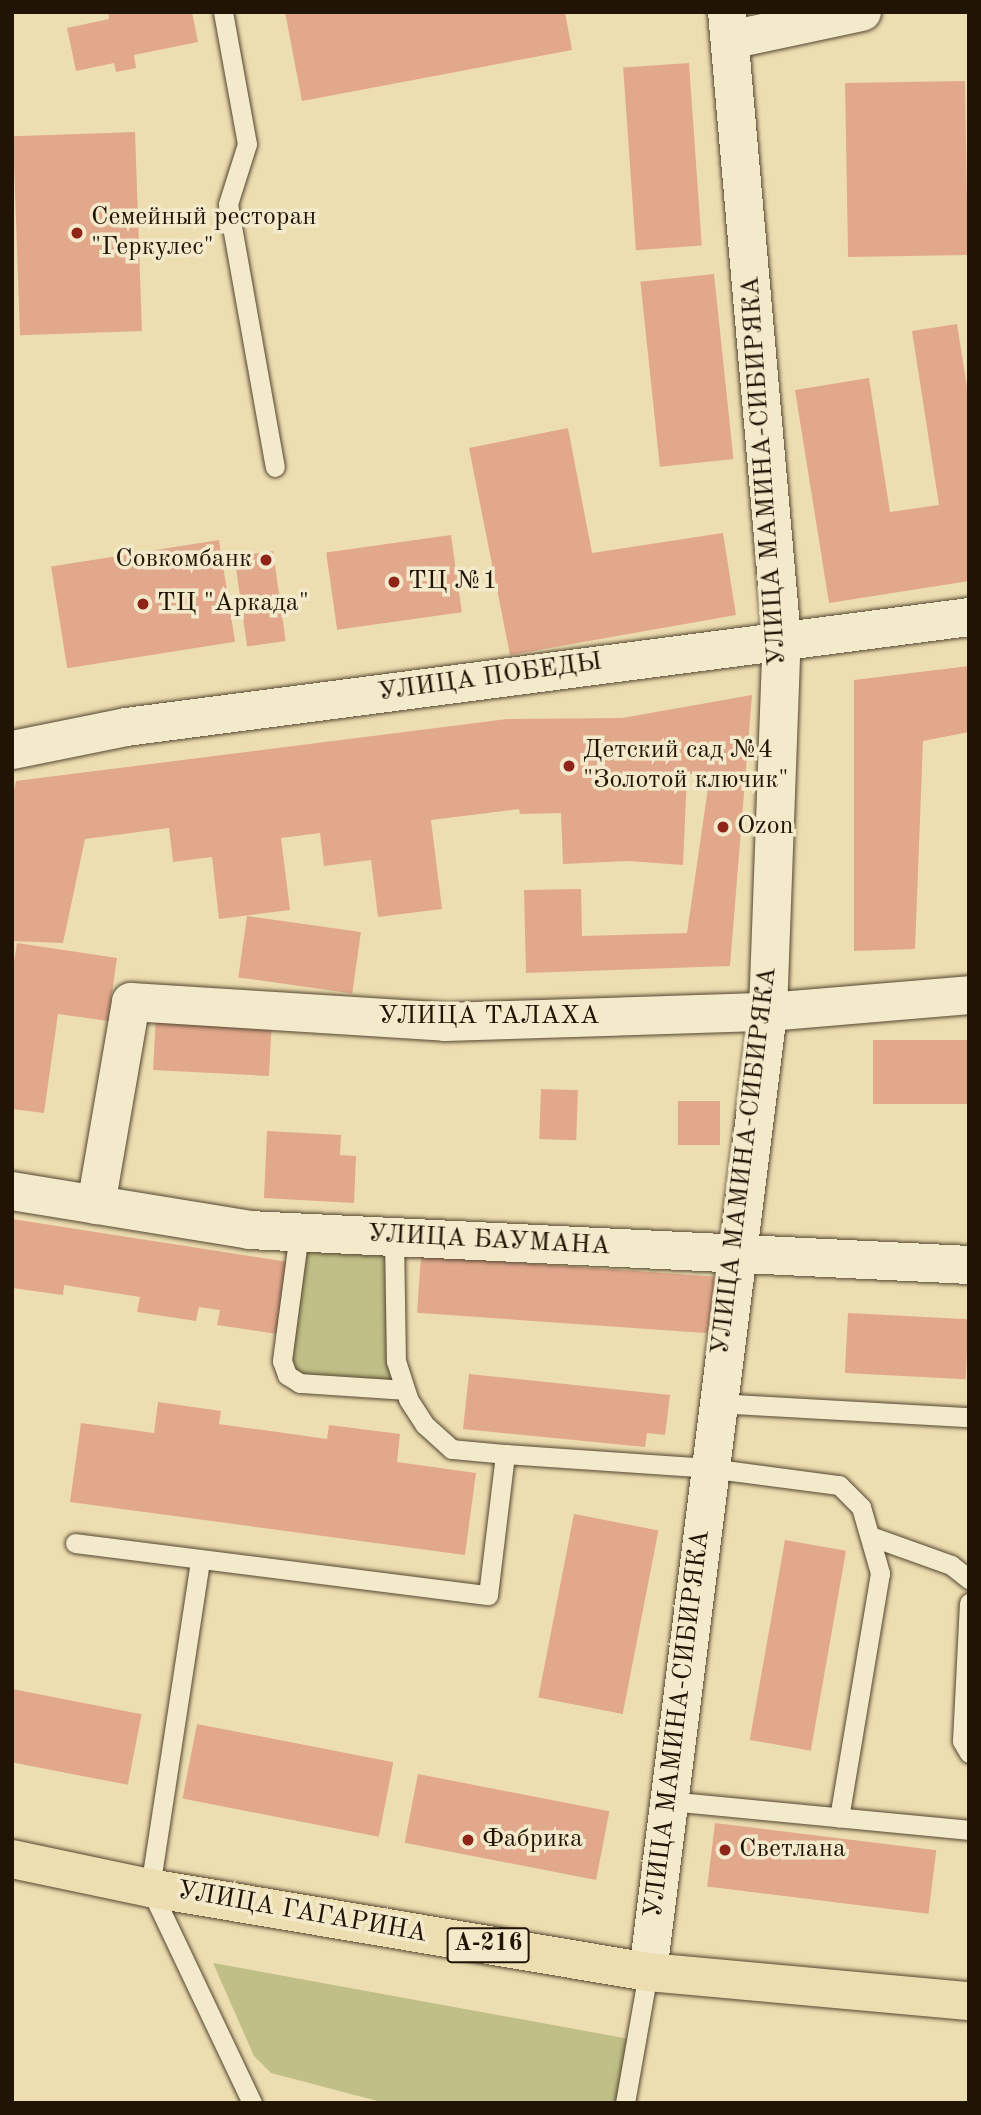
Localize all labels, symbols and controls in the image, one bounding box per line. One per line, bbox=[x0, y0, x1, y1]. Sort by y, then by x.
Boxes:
place label: Семейный ресторан "Геркулес" bbox=[91, 202, 316, 264]
marker: Семейный ресторан "Геркулес" bbox=[69, 225, 85, 241]
street label: УЛИЦА МАМИНА-СИБИРЯКА bbox=[736, 275, 794, 667]
place label: Совкомбанк bbox=[115, 544, 252, 576]
marker: Совкомбанк bbox=[258, 552, 274, 568]
place label: ТЦ №1 bbox=[408, 566, 497, 598]
marker: ТЦ №1 bbox=[386, 574, 402, 590]
place label: ТЦ "Аркада" bbox=[157, 588, 309, 620]
marker: ТЦ "Аркада" bbox=[135, 596, 151, 612]
street label: УЛИЦА ПОБЕДЫ bbox=[376, 647, 604, 709]
place label: Детский сад №4 "Золотой ключик" bbox=[583, 735, 789, 796]
marker: Детский сад №4 "Золотой ключик" bbox=[561, 758, 577, 774]
place label: Ozon bbox=[737, 811, 794, 843]
marker: Ozon bbox=[715, 819, 731, 835]
street label: УЛИЦА МАМИНА-СИБИРЯКА bbox=[706, 965, 784, 1357]
street label: УЛИЦА ТАЛАХА bbox=[378, 1001, 600, 1033]
street label: УЛИЦА БАУМАНА bbox=[367, 1219, 611, 1263]
street label: УЛИЦА МАМИНА-СИБИРЯКА bbox=[639, 1528, 717, 1920]
place label: Фабрика bbox=[482, 1824, 583, 1856]
marker: Фабрика bbox=[460, 1832, 476, 1848]
place label: Светлана bbox=[739, 1834, 846, 1866]
marker: Светлана bbox=[717, 1842, 733, 1858]
street label: УЛИЦА ГАГАРИНА bbox=[175, 1876, 429, 1950]
road number: А-216 bbox=[446, 1924, 530, 1966]

